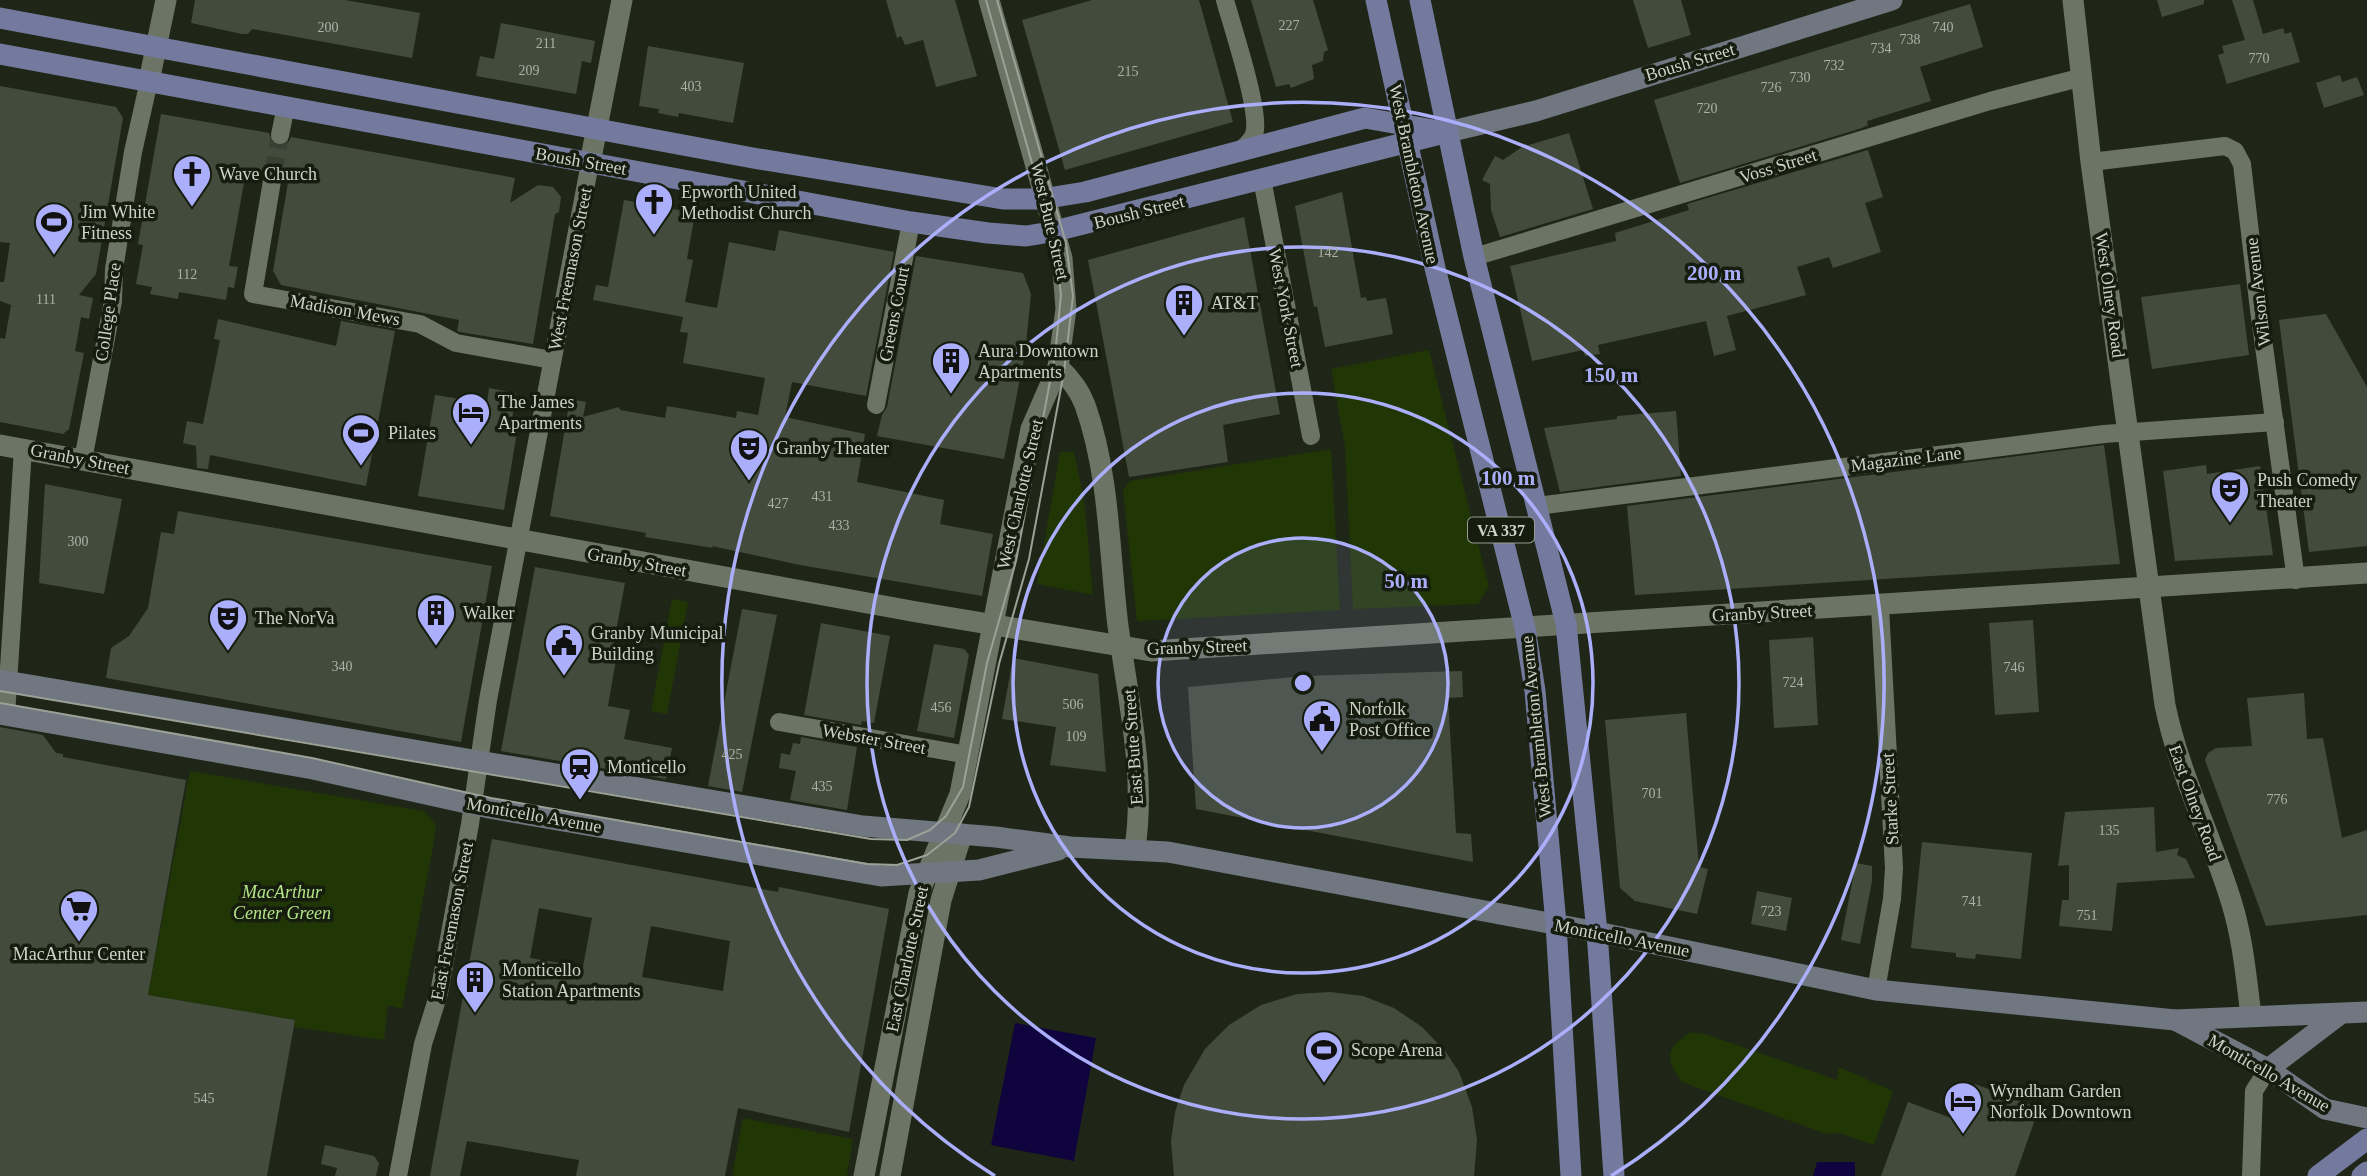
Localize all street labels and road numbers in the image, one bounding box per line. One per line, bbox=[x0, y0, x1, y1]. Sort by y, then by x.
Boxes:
street label: Boush Street bbox=[1643, 39, 1737, 85]
street label: West Brambleton Avenue bbox=[1385, 82, 1443, 266]
street label: Boush Street bbox=[534, 143, 628, 179]
street label: Voss Street bbox=[1737, 145, 1819, 187]
street label: West Bute Street bbox=[1027, 160, 1073, 282]
street label: West Freemason Street bbox=[544, 186, 596, 352]
street label: Boush Street bbox=[1092, 191, 1186, 233]
street label: West Olney Road bbox=[2091, 231, 2129, 359]
street label: Wilson Avenue bbox=[2241, 236, 2275, 348]
street label: West York Street bbox=[1265, 247, 1307, 369]
street label: College Place bbox=[91, 261, 125, 363]
street label: Greens Court bbox=[875, 265, 913, 363]
street label: Madison Mews bbox=[288, 290, 402, 330]
street label: West Charlotte Street bbox=[993, 417, 1047, 571]
street label: Granby Street bbox=[29, 440, 131, 478]
street label: Magazine Lane bbox=[1849, 442, 1963, 476]
road number: VA 337 bbox=[1468, 517, 1534, 542]
street label: Granby Street bbox=[586, 543, 688, 581]
street label: Granby Street bbox=[1711, 600, 1813, 626]
street label: Granby Street bbox=[1146, 635, 1248, 659]
street label: West Brambleton Avenue bbox=[1516, 635, 1556, 819]
street label: East Bute Street bbox=[1119, 688, 1147, 806]
street label: Webster Street bbox=[821, 720, 927, 758]
street label: East Olney Road bbox=[2165, 742, 2225, 864]
street label: Starke Street bbox=[1878, 752, 1902, 846]
street label: Monticello Avenue bbox=[465, 793, 603, 837]
street label: East Freemason Street bbox=[427, 840, 477, 1002]
street label: East Charlotte Street bbox=[882, 884, 932, 1034]
street label: Monticello Avenue bbox=[1553, 915, 1691, 961]
street label: Monticello Avenue bbox=[2205, 1030, 2333, 1116]

